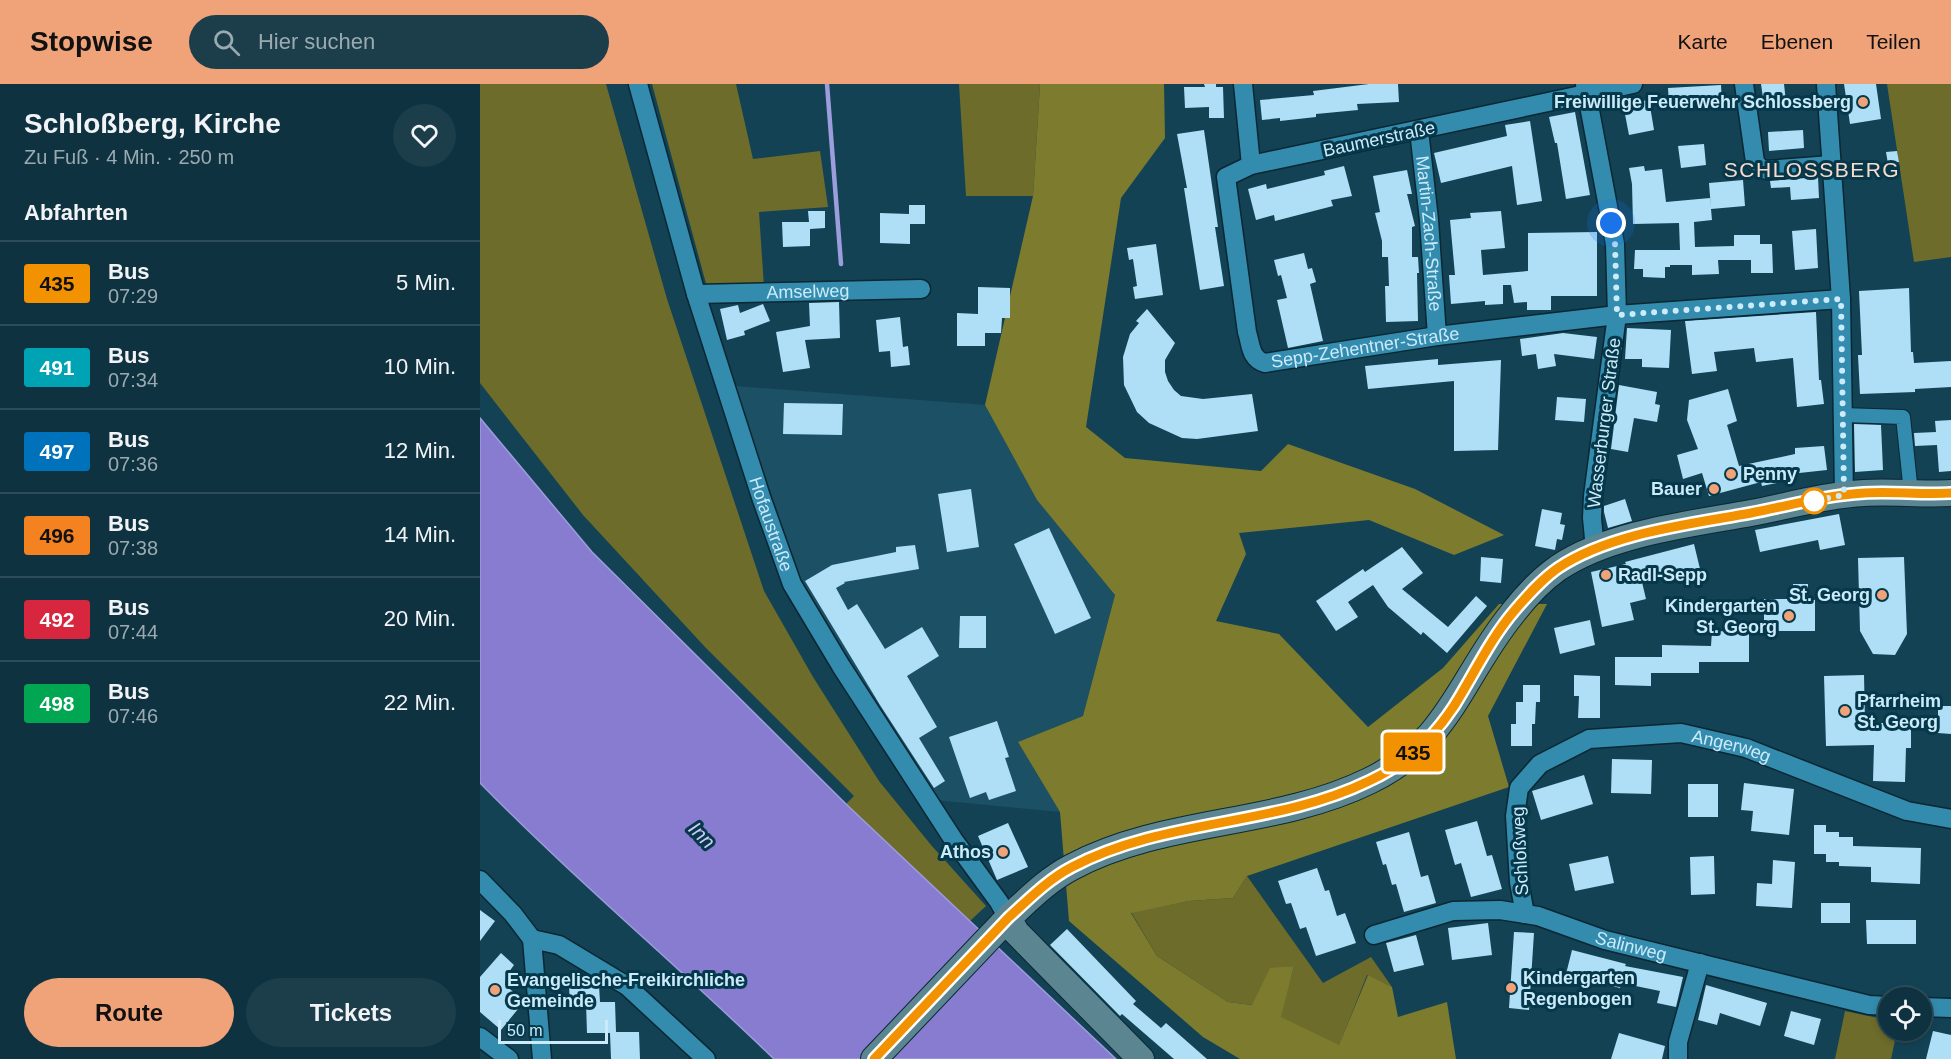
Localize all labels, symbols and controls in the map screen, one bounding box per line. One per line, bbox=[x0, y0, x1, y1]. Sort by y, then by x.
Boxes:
search box bbox=[189, 15, 609, 69]
text: Stopwise bbox=[30, 26, 153, 57]
icon: search bbox=[210, 26, 243, 59]
text: Hier suchen bbox=[258, 29, 375, 54]
text: Karte bbox=[1678, 30, 1728, 53]
text: Ebenen bbox=[1761, 30, 1833, 53]
text: Teilen bbox=[1866, 30, 1921, 53]
place label: Freiwillige Feuerwehr Schlossberg bbox=[1554, 92, 1851, 112]
marker: Freiwillige Feuerwehr Schlossberg bbox=[1856, 95, 1870, 109]
button: heart bbox=[393, 104, 456, 167]
text: Schloßberg, Kirche bbox=[24, 108, 281, 139]
street label: Baumerstraße bbox=[1321, 117, 1437, 161]
text: Zu Fuß · 4 Min. · 250 m bbox=[24, 146, 234, 168]
street label: Martin-Zach-Straße bbox=[1412, 155, 1445, 312]
district label: SCHLOSSBERG bbox=[1724, 158, 1900, 181]
text: Abfahrten bbox=[24, 200, 128, 225]
your location bbox=[1596, 208, 1626, 238]
text: Bus bbox=[108, 259, 150, 284]
text: 5 Min. bbox=[396, 270, 456, 295]
text: 435 bbox=[39, 272, 75, 295]
street label: Amselweg bbox=[766, 281, 850, 302]
text: 07:29 bbox=[108, 285, 158, 307]
street label: Sepp-Zehentner-Straße bbox=[1270, 323, 1460, 372]
street label: Wasserburger Straße bbox=[1584, 337, 1624, 509]
text: Bus bbox=[108, 343, 150, 368]
text: 10 Min. bbox=[384, 354, 456, 379]
text: 491 bbox=[39, 356, 75, 379]
text: 07:34 bbox=[108, 369, 158, 391]
text: Bus bbox=[108, 427, 150, 452]
text: 12 Min. bbox=[384, 438, 456, 463]
text: 497 bbox=[39, 440, 75, 463]
text: 07:36 bbox=[108, 453, 158, 475]
place label: Penny bbox=[1743, 464, 1797, 484]
marker: Penny bbox=[1724, 467, 1738, 481]
street label: Hofaustraße bbox=[745, 474, 797, 574]
place label: Bauer bbox=[1651, 479, 1702, 499]
marker: Bauer bbox=[1707, 482, 1721, 496]
unlabelled marker bbox=[1801, 488, 1827, 514]
text: Bus bbox=[108, 511, 150, 536]
text: 14 Min. bbox=[384, 522, 456, 547]
text: 496 bbox=[39, 524, 75, 547]
text: 07:38 bbox=[108, 537, 158, 559]
place label: Radl-Sepp bbox=[1618, 565, 1707, 585]
marker: Radl-Sepp bbox=[1599, 568, 1613, 582]
place label: St. Georg bbox=[1789, 585, 1870, 605]
marker: St. Georg bbox=[1875, 588, 1889, 602]
text: Bus bbox=[108, 595, 150, 620]
place label: Kindergarten St. Georg bbox=[1665, 596, 1777, 637]
text: 20 Min. bbox=[384, 606, 456, 631]
text: 492 bbox=[39, 608, 75, 631]
marker: Kindergarten St. Georg bbox=[1782, 609, 1796, 623]
text: 07:44 bbox=[108, 621, 158, 643]
text: Bus bbox=[108, 679, 150, 704]
text: 22 Min. bbox=[384, 690, 456, 715]
place label: Pfarrheim St. Georg bbox=[1857, 691, 1941, 732]
text: 498 bbox=[39, 692, 75, 715]
marker: Pfarrheim St. Georg bbox=[1838, 704, 1852, 718]
text: 07:46 bbox=[108, 705, 158, 727]
street label: Angerweg bbox=[1690, 726, 1774, 767]
line badge: 435 bbox=[1378, 732, 1448, 772]
text: 435 bbox=[1395, 741, 1431, 764]
street label: Schloßweg bbox=[1508, 806, 1532, 896]
water label: Inn bbox=[684, 817, 720, 853]
place label: Athos bbox=[940, 842, 991, 862]
marker: Athos bbox=[996, 845, 1010, 859]
street label: Salinweg bbox=[1592, 927, 1669, 965]
place label: Kindergarten Regenbogen bbox=[1523, 968, 1635, 1009]
place label: Evangelische-Freikirchliche Gemeinde bbox=[507, 970, 745, 1011]
button: Route bbox=[24, 978, 234, 1047]
button: Tickets bbox=[246, 978, 456, 1047]
marker: Kindergarten Regenbogen bbox=[1504, 981, 1518, 995]
marker: Evangelische-Freikirchliche Gemeinde bbox=[488, 983, 502, 997]
map controls bbox=[1878, 987, 1932, 1041]
button: locate bbox=[1878, 987, 1932, 1041]
scale bar bbox=[498, 1017, 608, 1044]
text: 50 m bbox=[507, 1022, 543, 1039]

